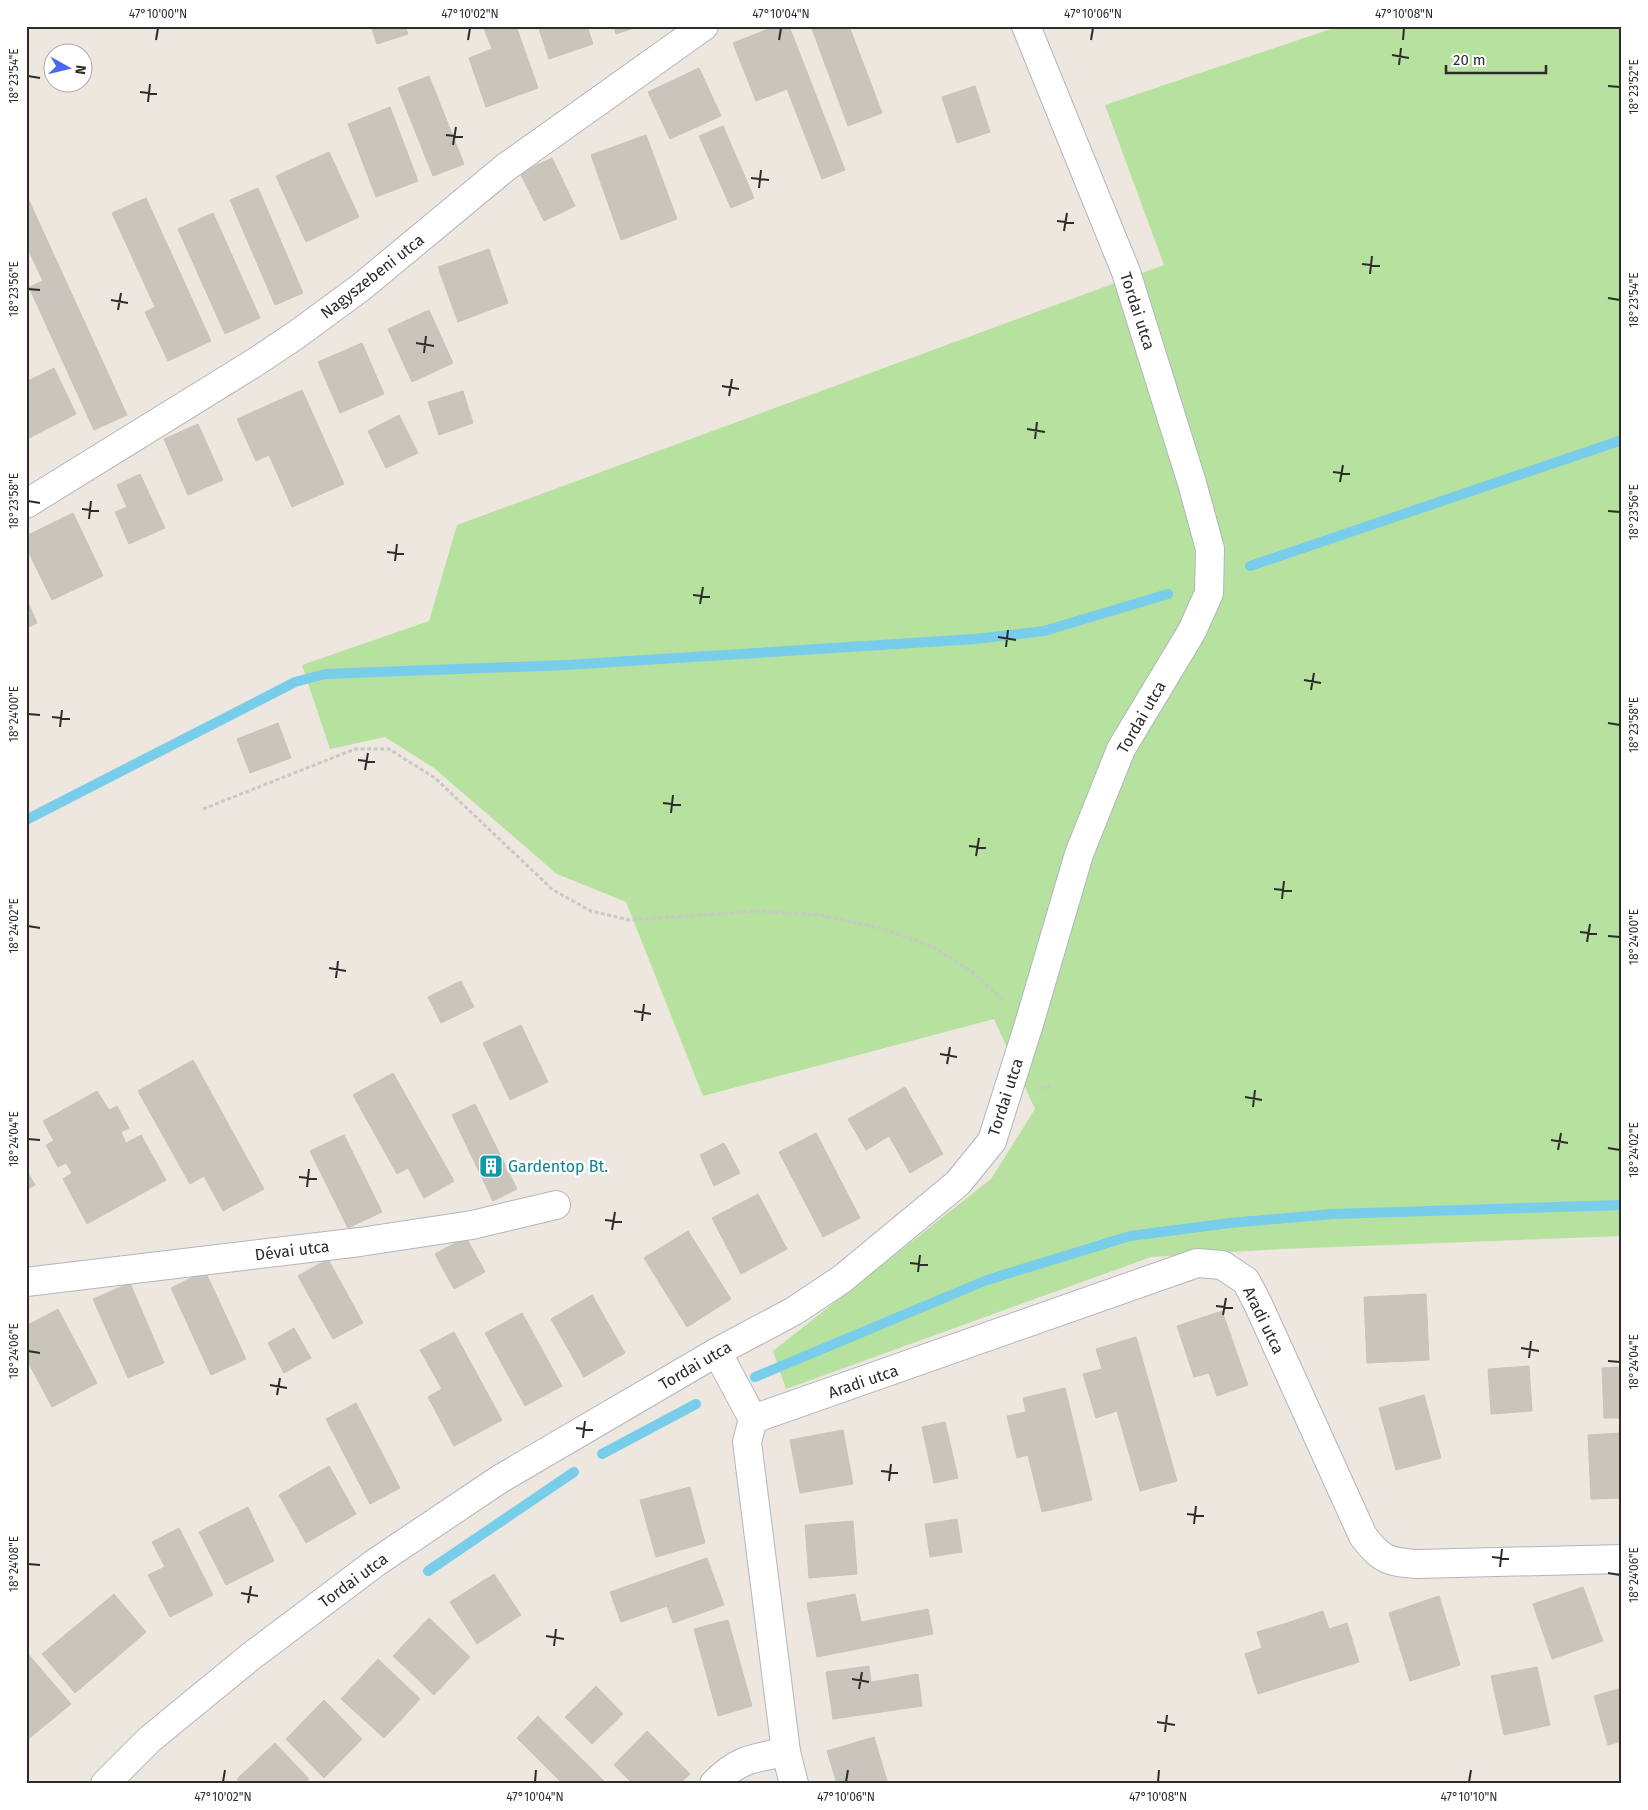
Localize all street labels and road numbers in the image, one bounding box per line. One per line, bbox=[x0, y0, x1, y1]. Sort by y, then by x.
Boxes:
street label: Nagyszebeni utca bbox=[317, 230, 428, 323]
street label: Tordai utca bbox=[1116, 270, 1159, 352]
street label: Tordai utca bbox=[1113, 678, 1170, 757]
street label: Tordai utca bbox=[984, 1056, 1027, 1138]
street label: Dévai utca bbox=[254, 1236, 330, 1265]
street label: Aradi utca bbox=[1239, 1283, 1288, 1357]
street label: Tordai utca bbox=[656, 1337, 735, 1394]
street label: Aradi utca bbox=[826, 1361, 901, 1402]
street label: Tordai utca bbox=[315, 1549, 391, 1612]

